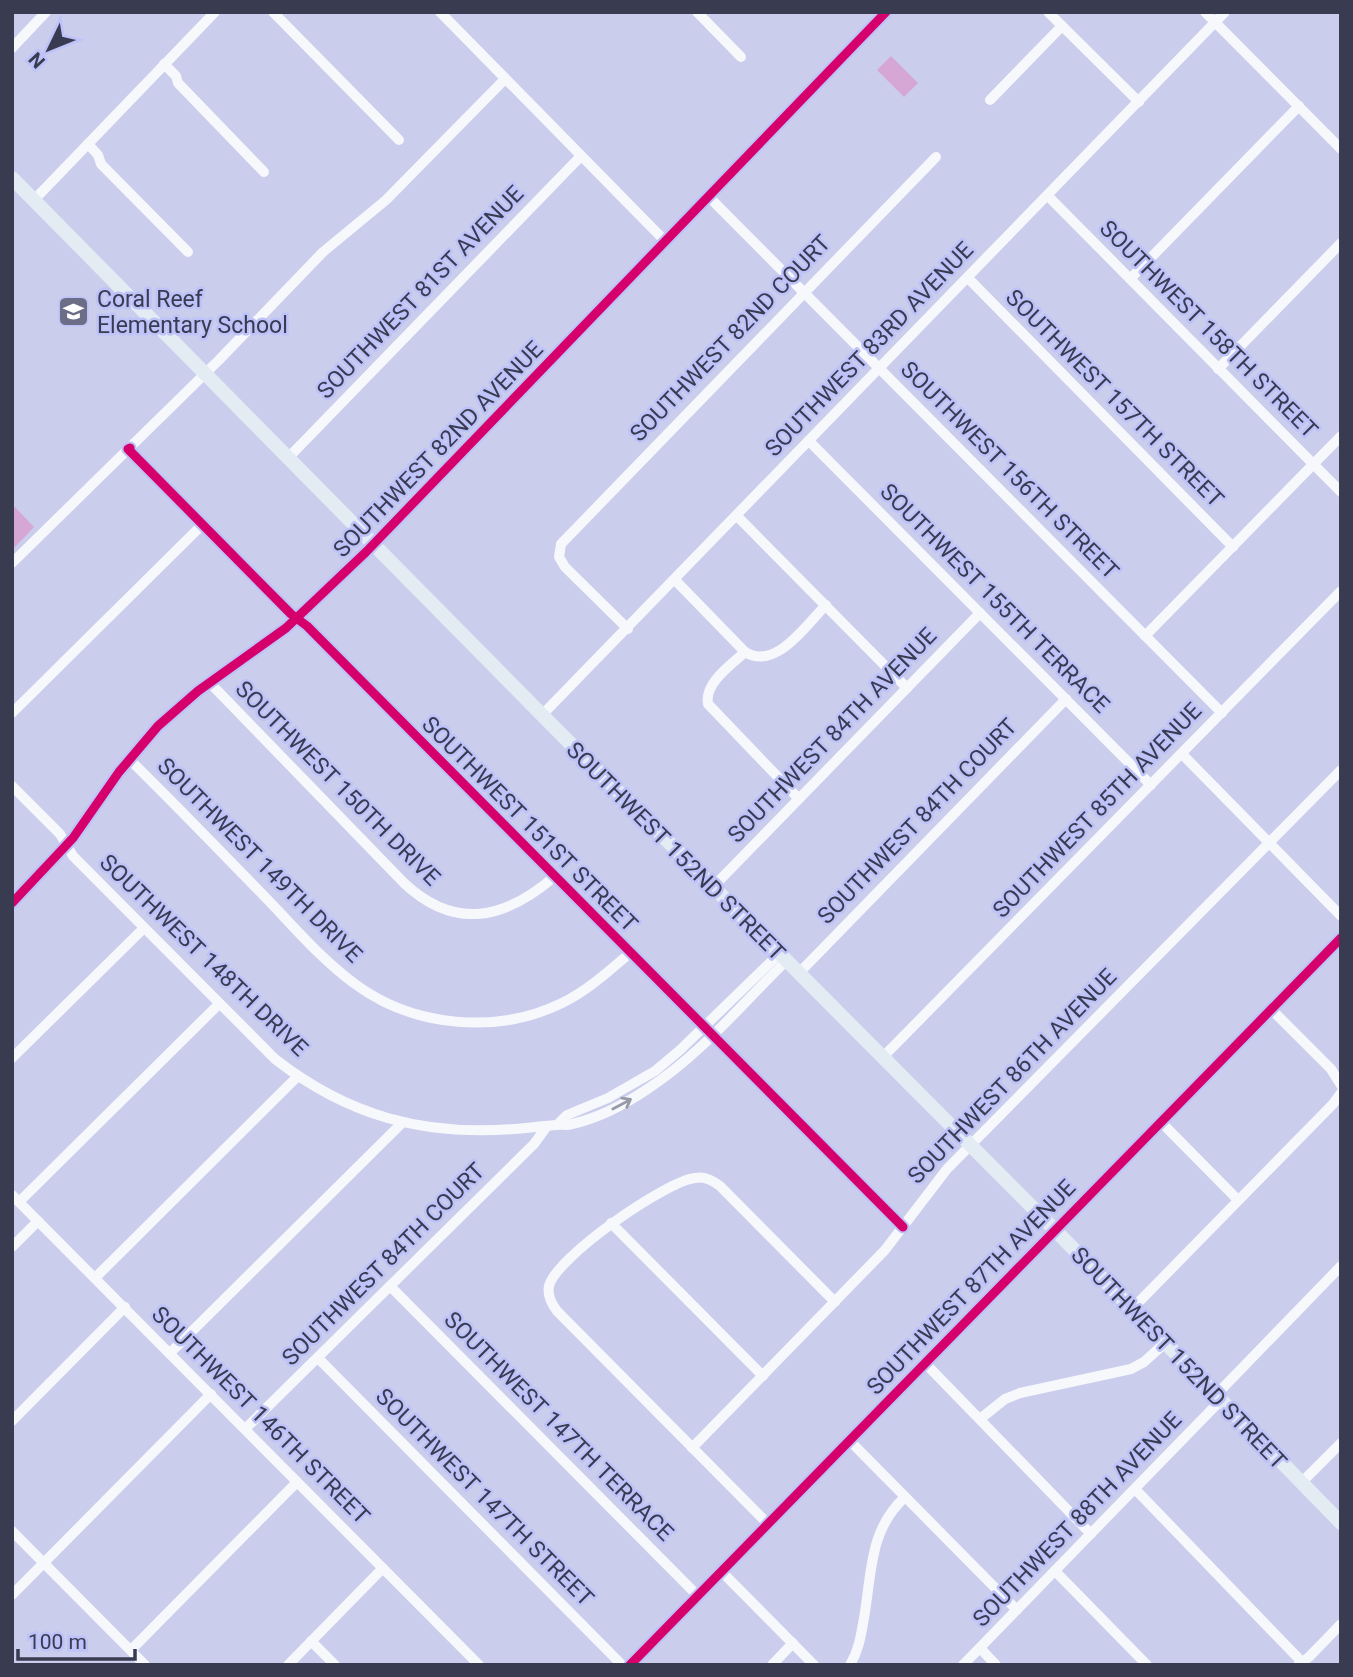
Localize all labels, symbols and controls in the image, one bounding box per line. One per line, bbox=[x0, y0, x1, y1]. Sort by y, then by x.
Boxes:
north arrow bbox=[14, 14, 84, 84]
text: N bbox=[24, 48, 50, 73]
street label: SOUTHWEST 81ST AVENUE bbox=[312, 180, 529, 404]
street label: SOUTHWEST 158TH STREET bbox=[1094, 215, 1323, 444]
street label: SOUTHWEST 82ND COURT bbox=[625, 229, 836, 447]
street label: SOUTHWEST 83RD AVENUE bbox=[760, 237, 979, 462]
street label: SOUTHWEST 157TH STREET bbox=[1000, 284, 1229, 513]
place label: Coral Reef Elementary School bbox=[97, 286, 288, 339]
school or university icon: Coral Reef Elementary School bbox=[57, 295, 91, 329]
street label: SOUTHWEST 82ND AVENUE bbox=[328, 336, 549, 563]
street label: SOUTHWEST 156TH STREET bbox=[895, 356, 1124, 585]
street label: SOUTHWEST 155TH TERRACE bbox=[874, 478, 1115, 719]
street label: SOUTHWEST 84TH AVENUE bbox=[722, 622, 942, 848]
street label: SOUTHWEST 150TH DRIVE bbox=[230, 675, 446, 891]
street label: SOUTHWEST 85TH AVENUE bbox=[987, 697, 1207, 923]
street label: SOUTHWEST 151ST STREET bbox=[416, 711, 643, 938]
street label: SOUTHWEST 84TH COURT bbox=[812, 713, 1023, 930]
street label: SOUTHWEST 152ND STREET bbox=[561, 736, 791, 967]
street label: SOUTHWEST 149TH DRIVE bbox=[152, 752, 368, 968]
street label: SOUTHWEST 148TH DRIVE bbox=[94, 849, 313, 1062]
street label: SOUTHWEST 86TH AVENUE bbox=[902, 963, 1122, 1189]
one-way arrow bbox=[611, 1096, 632, 1110]
street label: SOUTHWEST 84TH COURT bbox=[277, 1157, 490, 1371]
street label: SOUTHWEST 87TH AVENUE bbox=[861, 1174, 1081, 1400]
street label: SOUTHWEST 152ND STREET bbox=[1065, 1242, 1292, 1475]
street label: SOUTHWEST 146TH STREET bbox=[146, 1301, 375, 1530]
street label: SOUTHWEST 147TH TERRACE bbox=[438, 1306, 679, 1547]
street label: SOUTHWEST 147TH STREET bbox=[370, 1383, 599, 1612]
street label: SOUTHWEST 88TH AVENUE bbox=[967, 1406, 1187, 1632]
scale bar bbox=[18, 1618, 135, 1662]
text: 100 m bbox=[28, 1630, 87, 1654]

